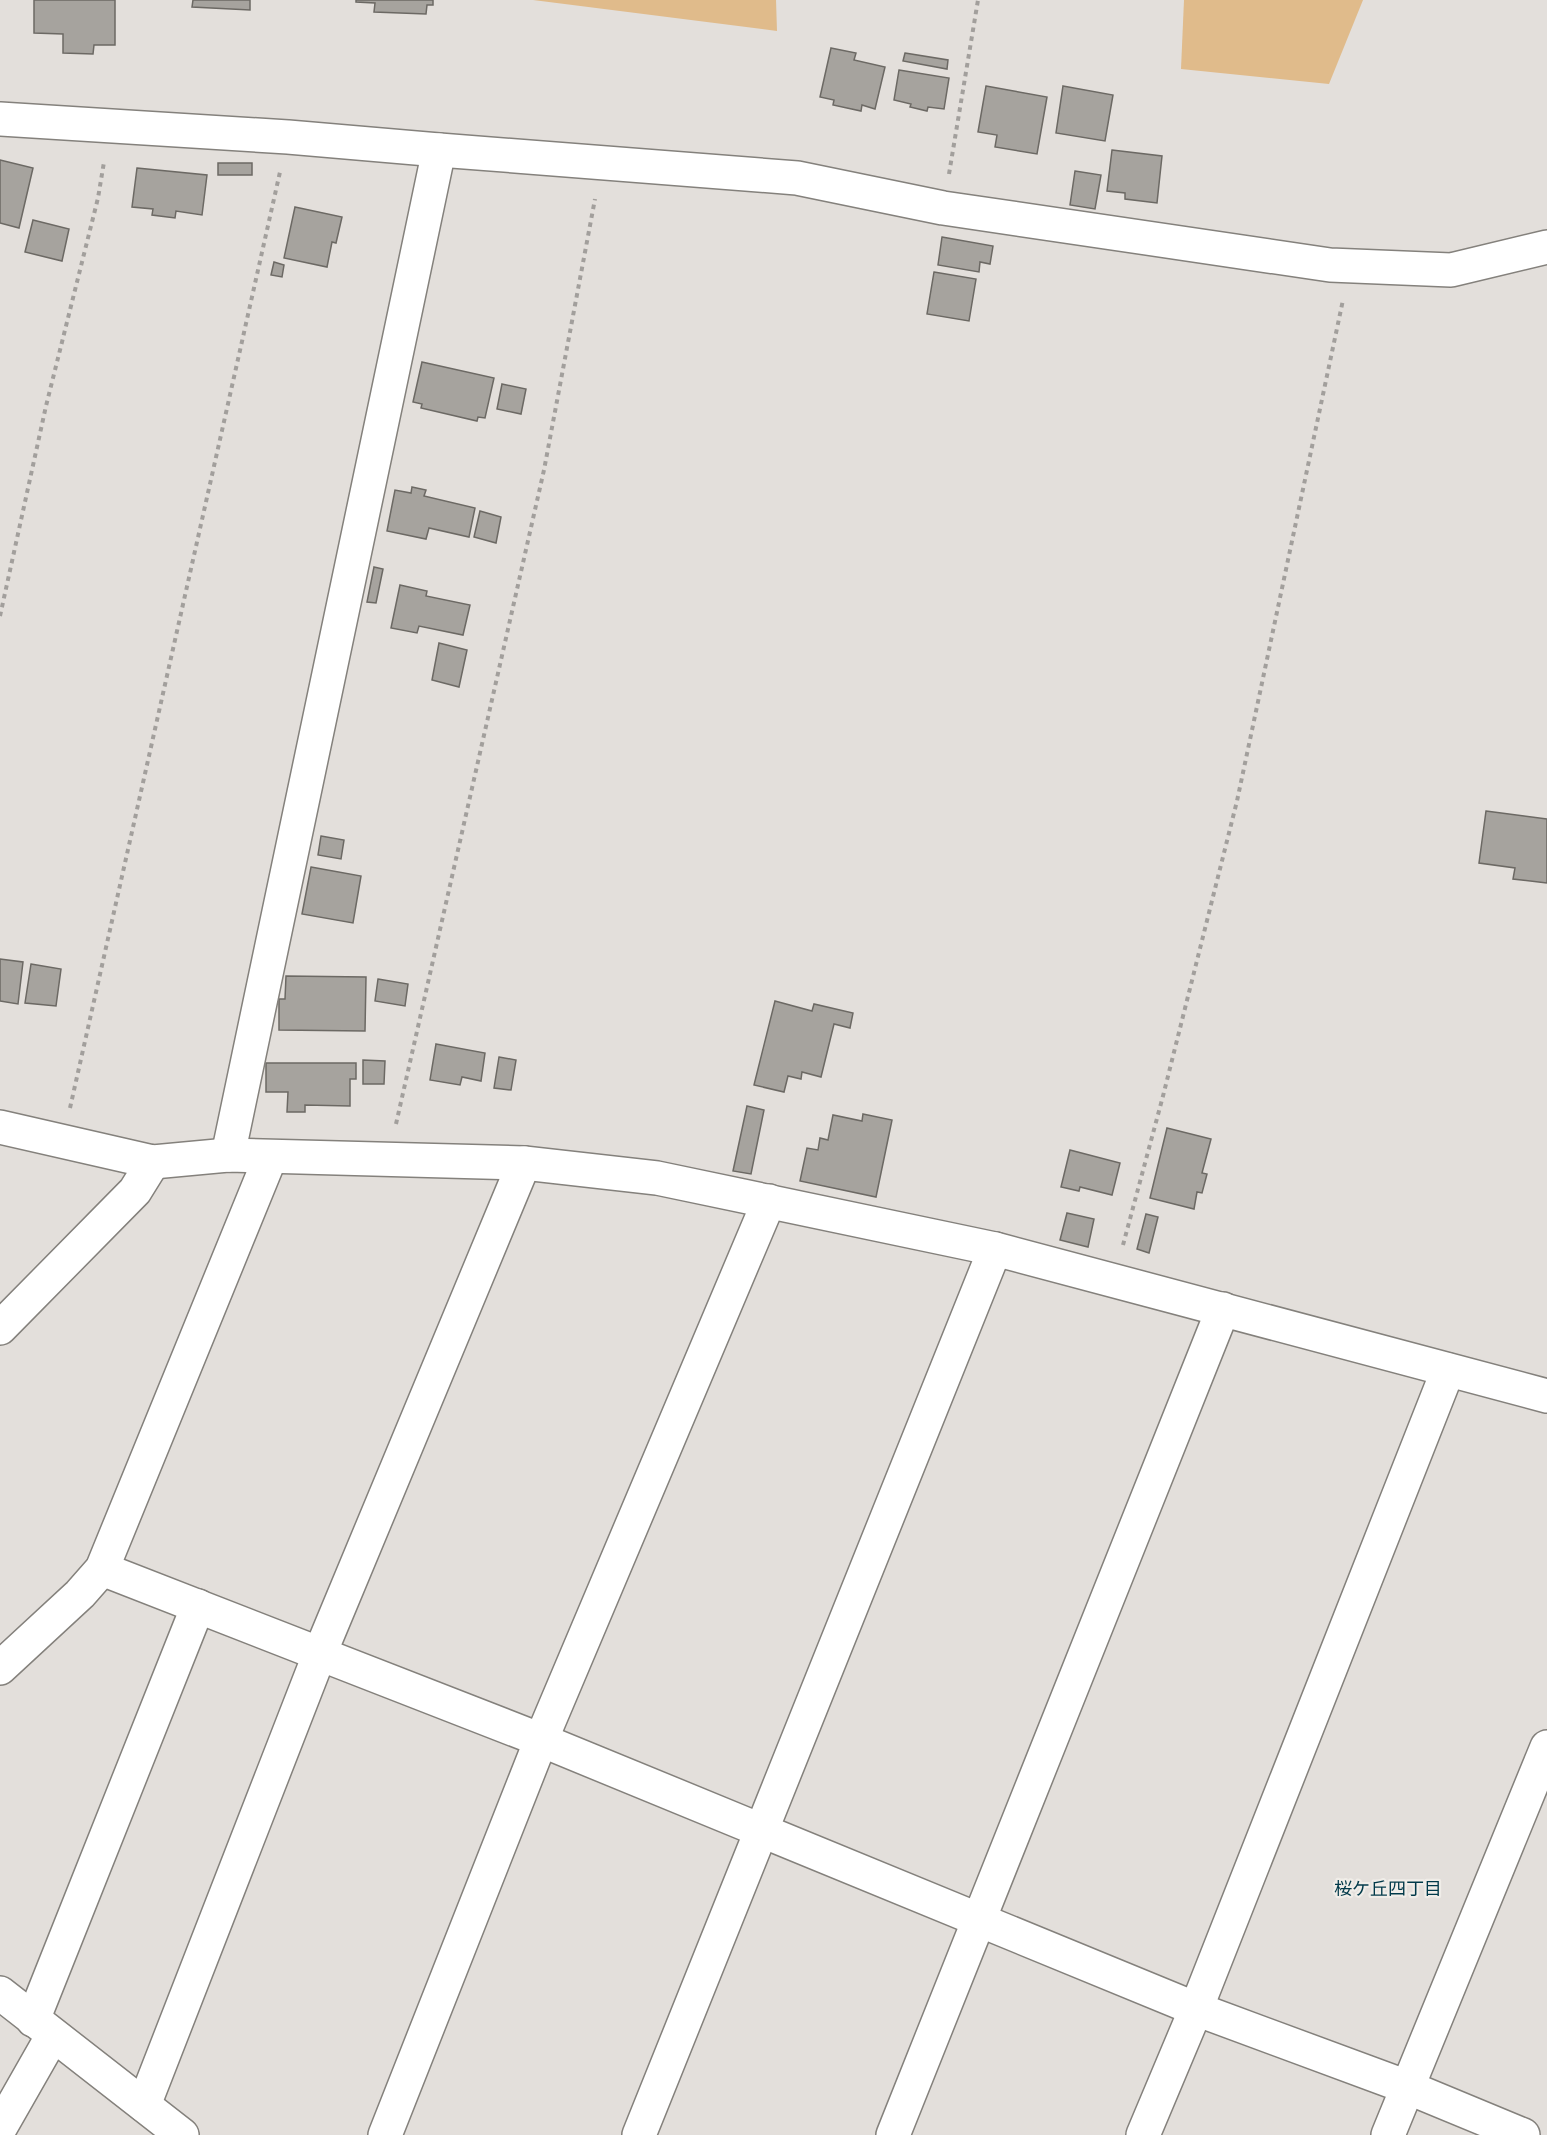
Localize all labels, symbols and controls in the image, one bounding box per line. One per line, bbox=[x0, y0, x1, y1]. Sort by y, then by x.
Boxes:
district label: 桜ケ丘四丁目 bbox=[1334, 1876, 1442, 1901]

